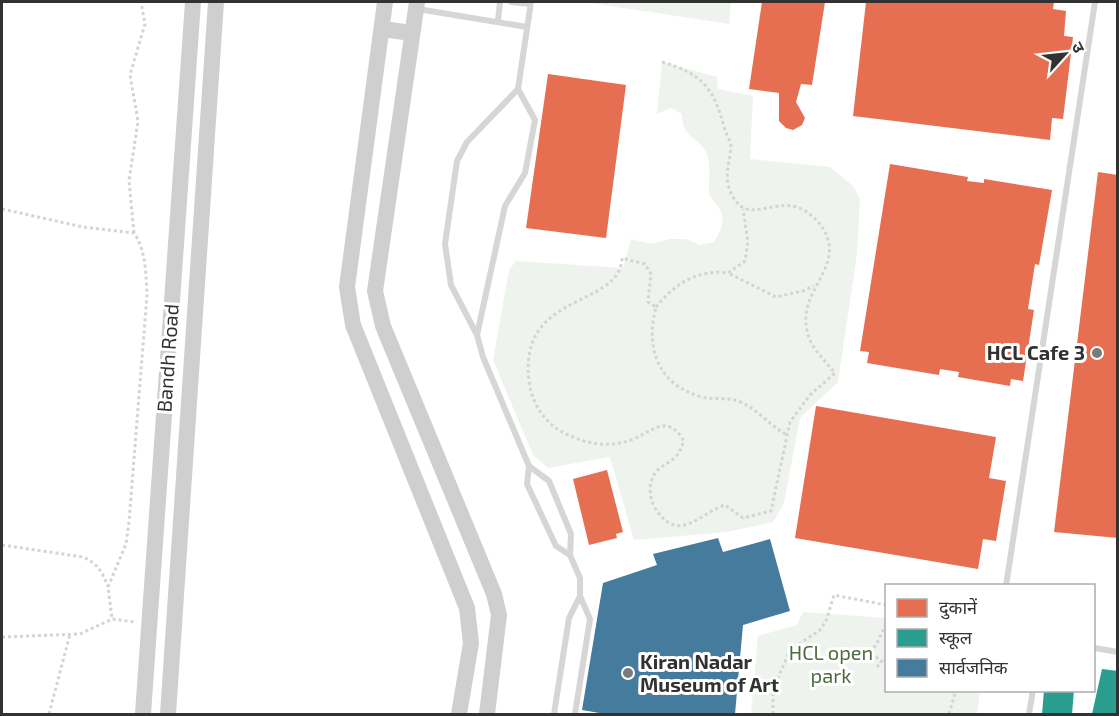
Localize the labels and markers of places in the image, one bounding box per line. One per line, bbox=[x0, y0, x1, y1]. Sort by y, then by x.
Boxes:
place label: HCL Cafe 3 bbox=[987, 340, 1085, 364]
marker: HCL Cafe 3 bbox=[1090, 346, 1104, 360]
place label: Kiran Nadar Museum of Art bbox=[640, 649, 779, 696]
marker: Kiran Nadar Museum of Art bbox=[621, 666, 635, 680]

